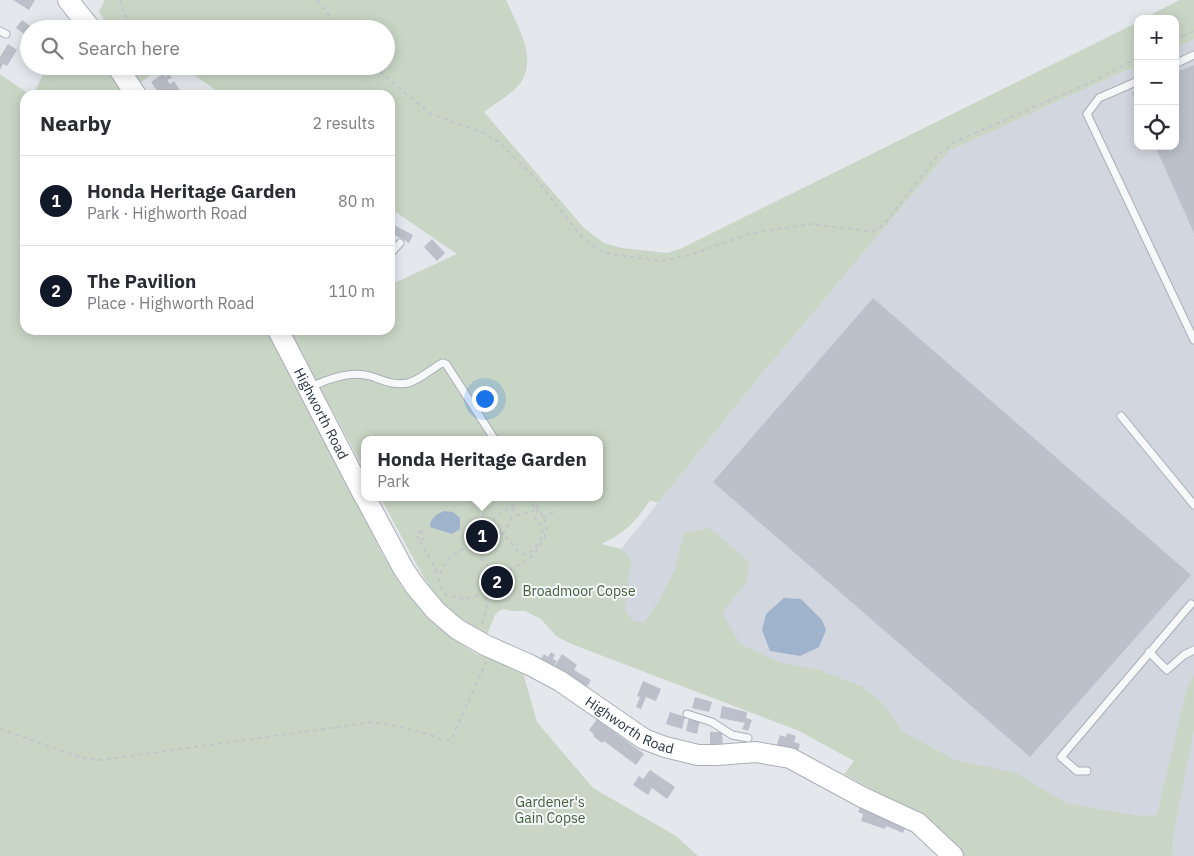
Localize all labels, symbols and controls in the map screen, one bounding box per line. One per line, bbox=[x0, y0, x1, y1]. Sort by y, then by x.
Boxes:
map controls bbox=[1134, 15, 1179, 150]
button: + bbox=[1134, 15, 1179, 60]
search box bbox=[20, 20, 395, 75]
icon: search bbox=[38, 34, 66, 62]
text: Search here bbox=[78, 36, 180, 60]
button: − bbox=[1134, 60, 1179, 105]
button: locate bbox=[1134, 105, 1179, 150]
text: Nearby bbox=[40, 109, 111, 137]
text: 2 results bbox=[312, 113, 375, 133]
text: Honda Heritage Garden bbox=[87, 179, 296, 203]
text: 1 bbox=[51, 191, 61, 211]
text: 80 m bbox=[338, 191, 375, 211]
text: Park · Highworth Road bbox=[87, 203, 247, 223]
text: The Pavilion bbox=[87, 269, 196, 293]
text: 2 bbox=[51, 281, 61, 301]
text: 110 m bbox=[328, 281, 375, 301]
text: Place · Highworth Road bbox=[87, 293, 254, 313]
street label: Highworth Road bbox=[290, 365, 352, 462]
your location bbox=[472, 386, 498, 412]
popup bbox=[361, 436, 603, 501]
text: Honda Heritage Garden bbox=[377, 447, 587, 471]
text: Park bbox=[377, 471, 410, 491]
pin: 1 bbox=[466, 517, 498, 555]
pin: 2 bbox=[481, 563, 513, 601]
park label: Broadmoor Copse bbox=[522, 582, 636, 600]
street label: Highworth Road bbox=[582, 692, 676, 758]
park label: Gardener's Gain Copse bbox=[514, 793, 586, 827]

